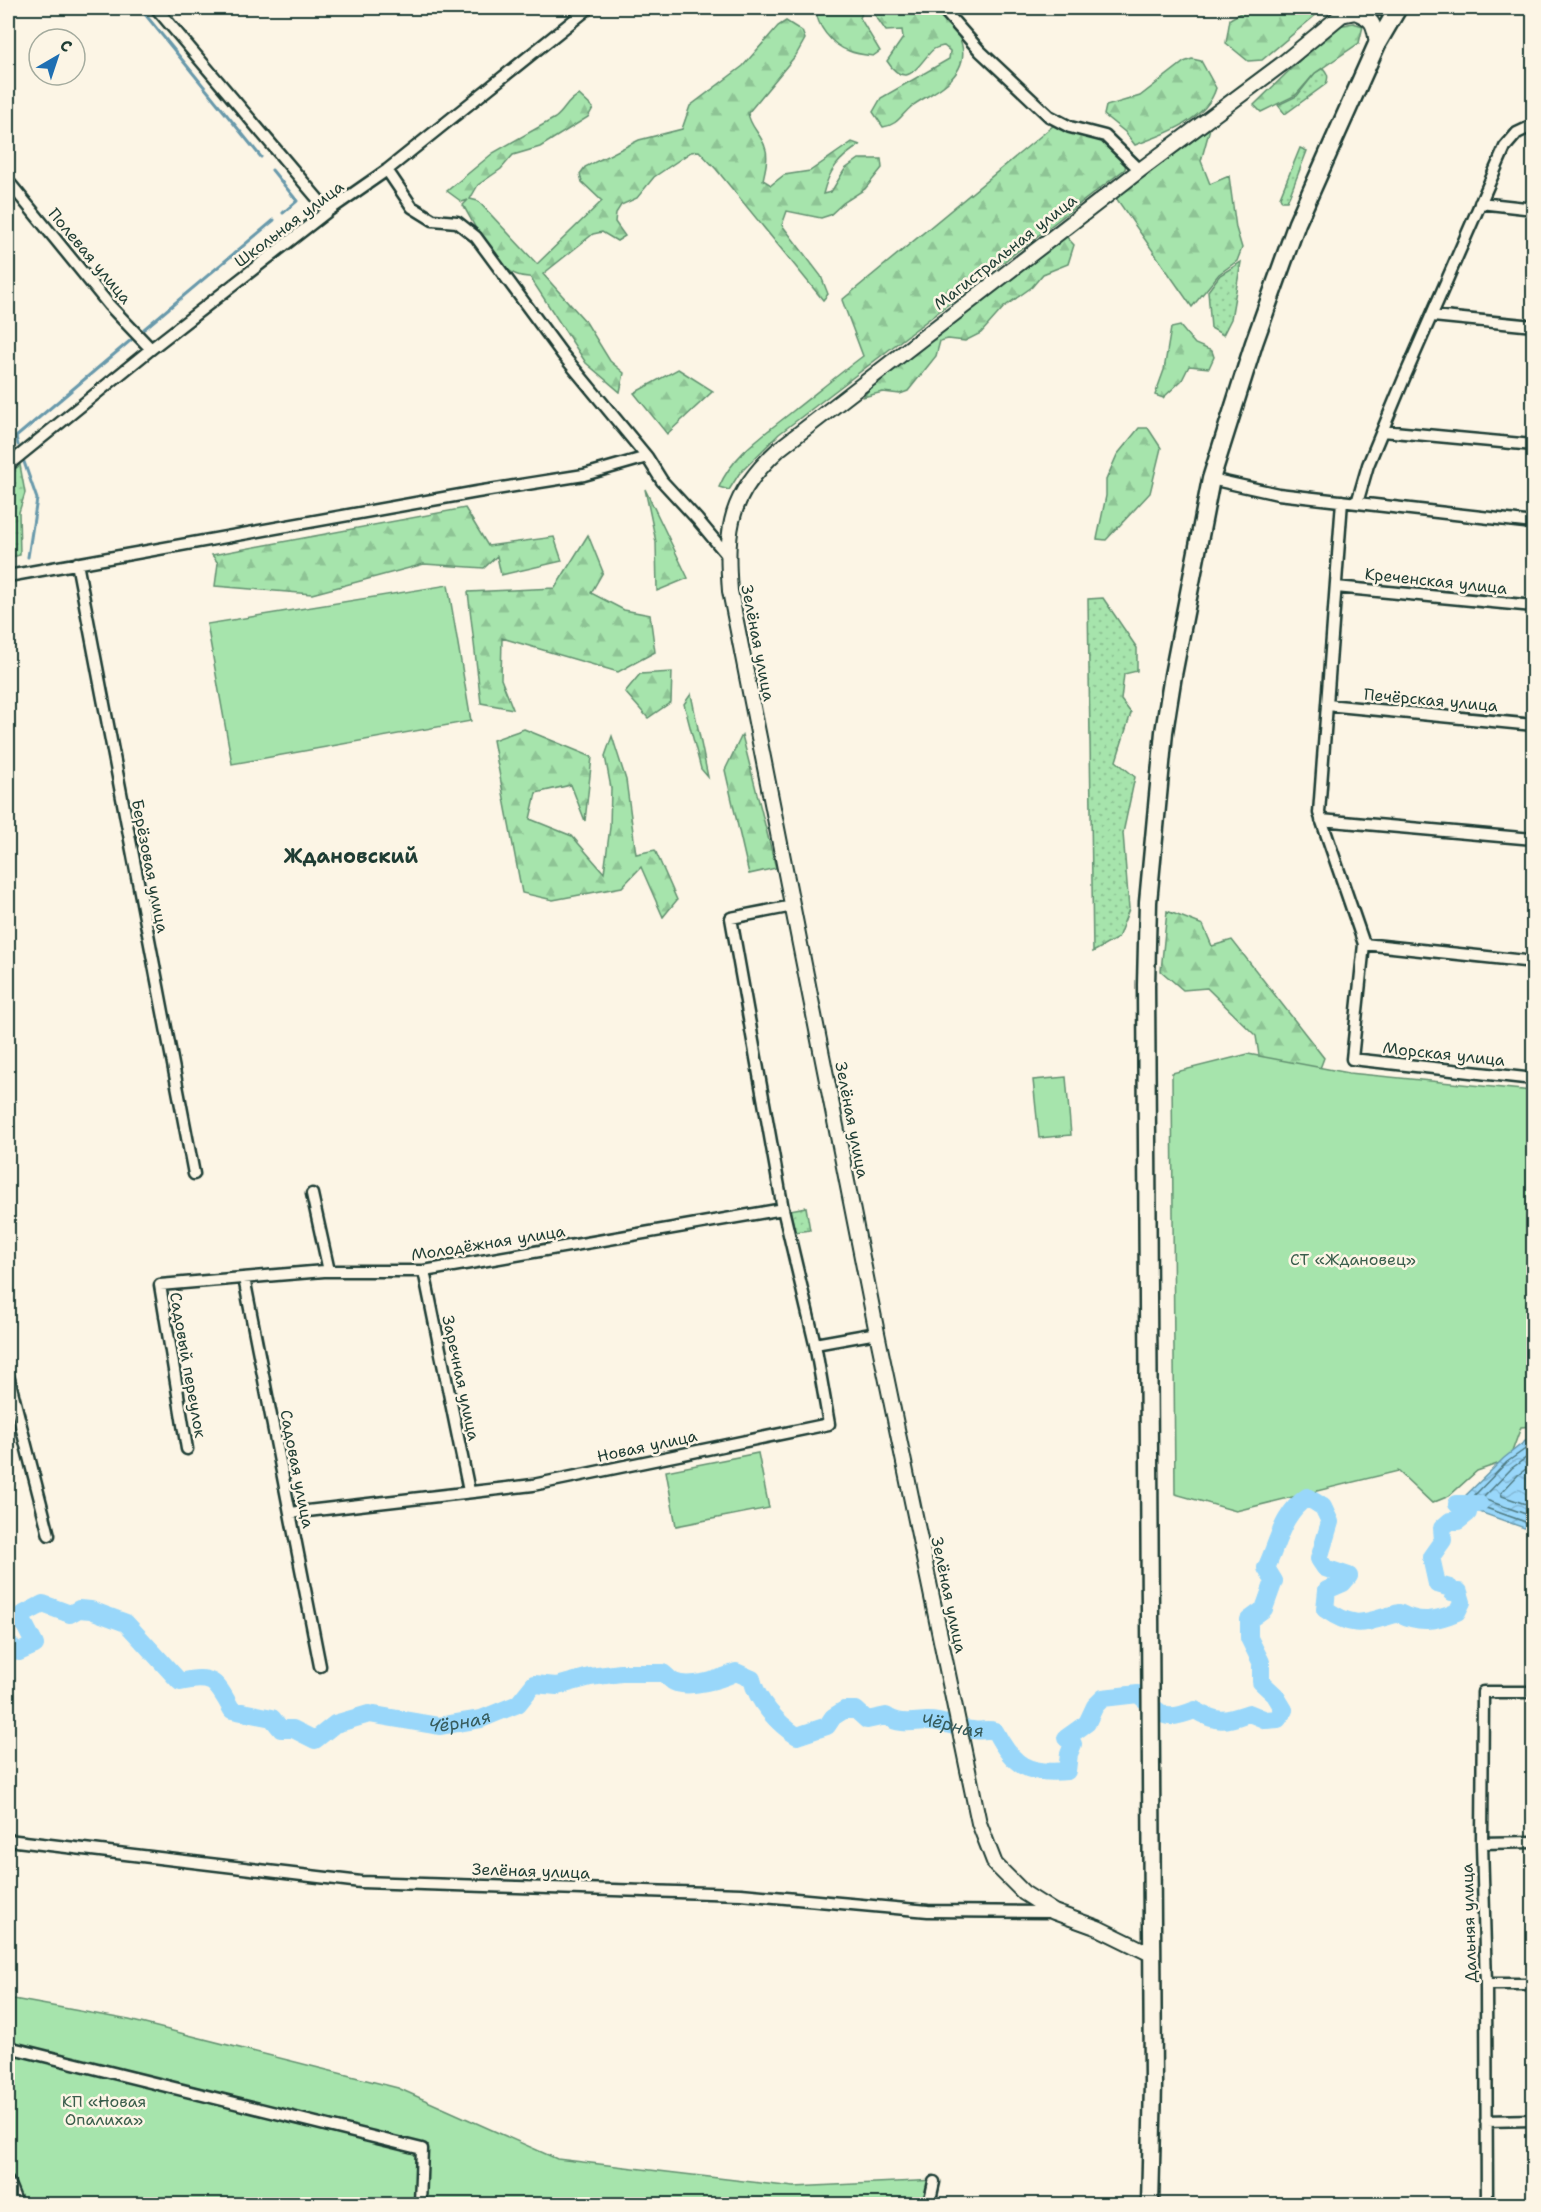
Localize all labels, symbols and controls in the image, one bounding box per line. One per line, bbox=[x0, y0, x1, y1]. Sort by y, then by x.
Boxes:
north arrow bbox=[27, 27, 87, 87]
text: С bbox=[56, 34, 77, 57]
street label: Школьная улица bbox=[230, 176, 348, 272]
street label: Магистральная улица bbox=[929, 189, 1081, 314]
street label: Полевая улица bbox=[44, 204, 136, 308]
street label: Креченская улица bbox=[1364, 563, 1508, 599]
street label: Зелёная улица bbox=[736, 583, 780, 703]
street label: Печёрская улица bbox=[1363, 684, 1499, 716]
street label: Берёзовая улица bbox=[127, 797, 173, 935]
district label: Ждановский bbox=[284, 843, 418, 869]
street label: Морская улица bbox=[1382, 1037, 1506, 1071]
street label: Зелёная улица bbox=[830, 1060, 874, 1180]
street label: Молодёжная улица bbox=[409, 1220, 567, 1266]
park label: СТ «Ждановец» bbox=[1290, 1249, 1416, 1270]
street label: Садовый переулок bbox=[165, 1290, 211, 1440]
street label: Заречная улица bbox=[437, 1313, 485, 1443]
street label: Садовая улица bbox=[275, 1408, 319, 1530]
street label: Новая улица bbox=[595, 1425, 699, 1467]
street label: Зелёная улица bbox=[926, 1535, 972, 1655]
water label: Чёрная bbox=[426, 1704, 495, 1738]
water label: Чёрная bbox=[921, 1709, 984, 1743]
street label: Зелёная улица bbox=[472, 1858, 590, 1884]
street label: Дальняя улица bbox=[1456, 1863, 1482, 1983]
park label: КП «Новая Опалиха» bbox=[62, 2091, 146, 2130]

